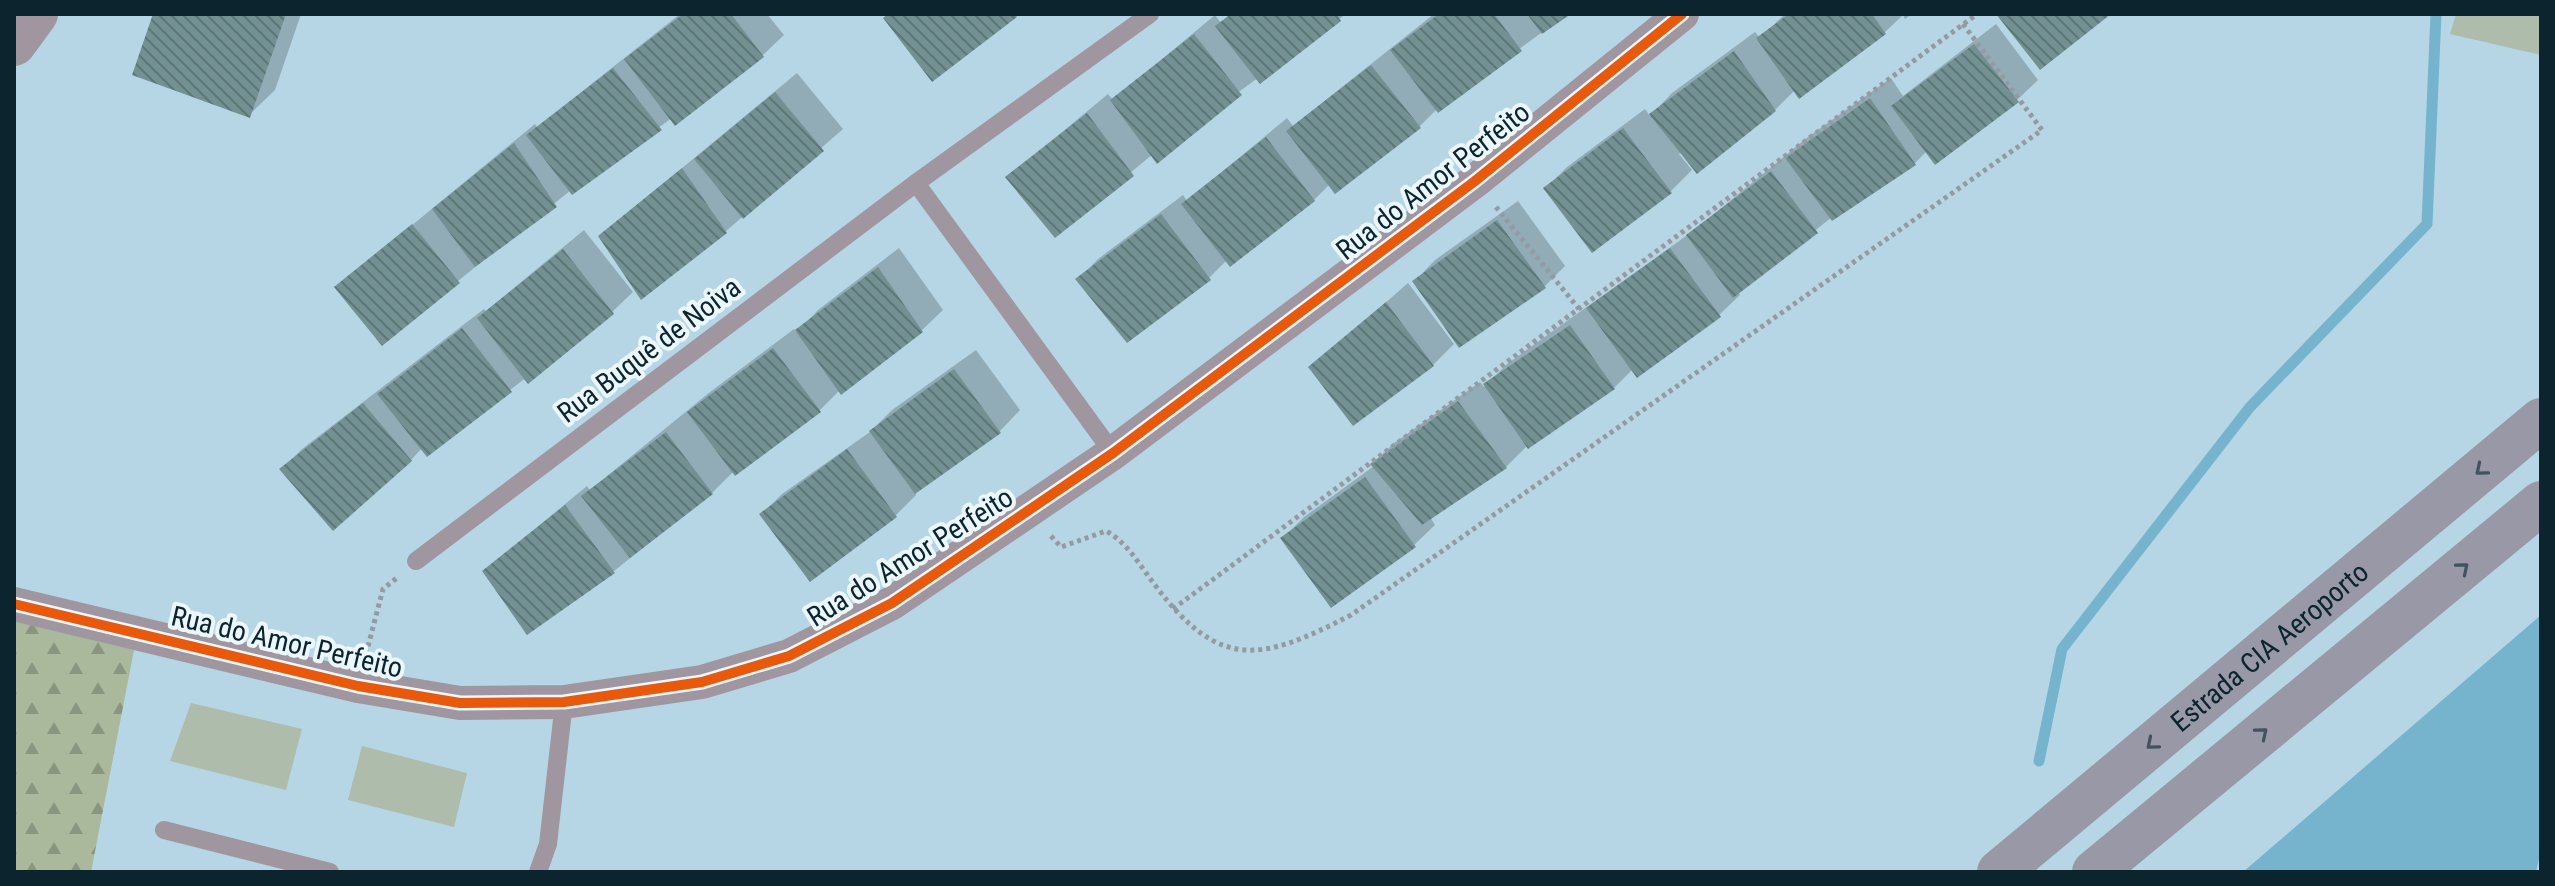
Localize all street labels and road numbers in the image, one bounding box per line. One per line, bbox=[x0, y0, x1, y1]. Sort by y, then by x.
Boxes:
street label: Rua do Amor Perfeito bbox=[1330, 95, 1536, 267]
street label: Rua Buquê de Noiva bbox=[551, 270, 747, 430]
street label: Rua do Amor Perfeito bbox=[801, 480, 1019, 634]
street label: Estrada CIA Aeroporto bbox=[2164, 555, 2375, 738]
street label: Rua do Amor Perfeito bbox=[168, 599, 406, 685]

